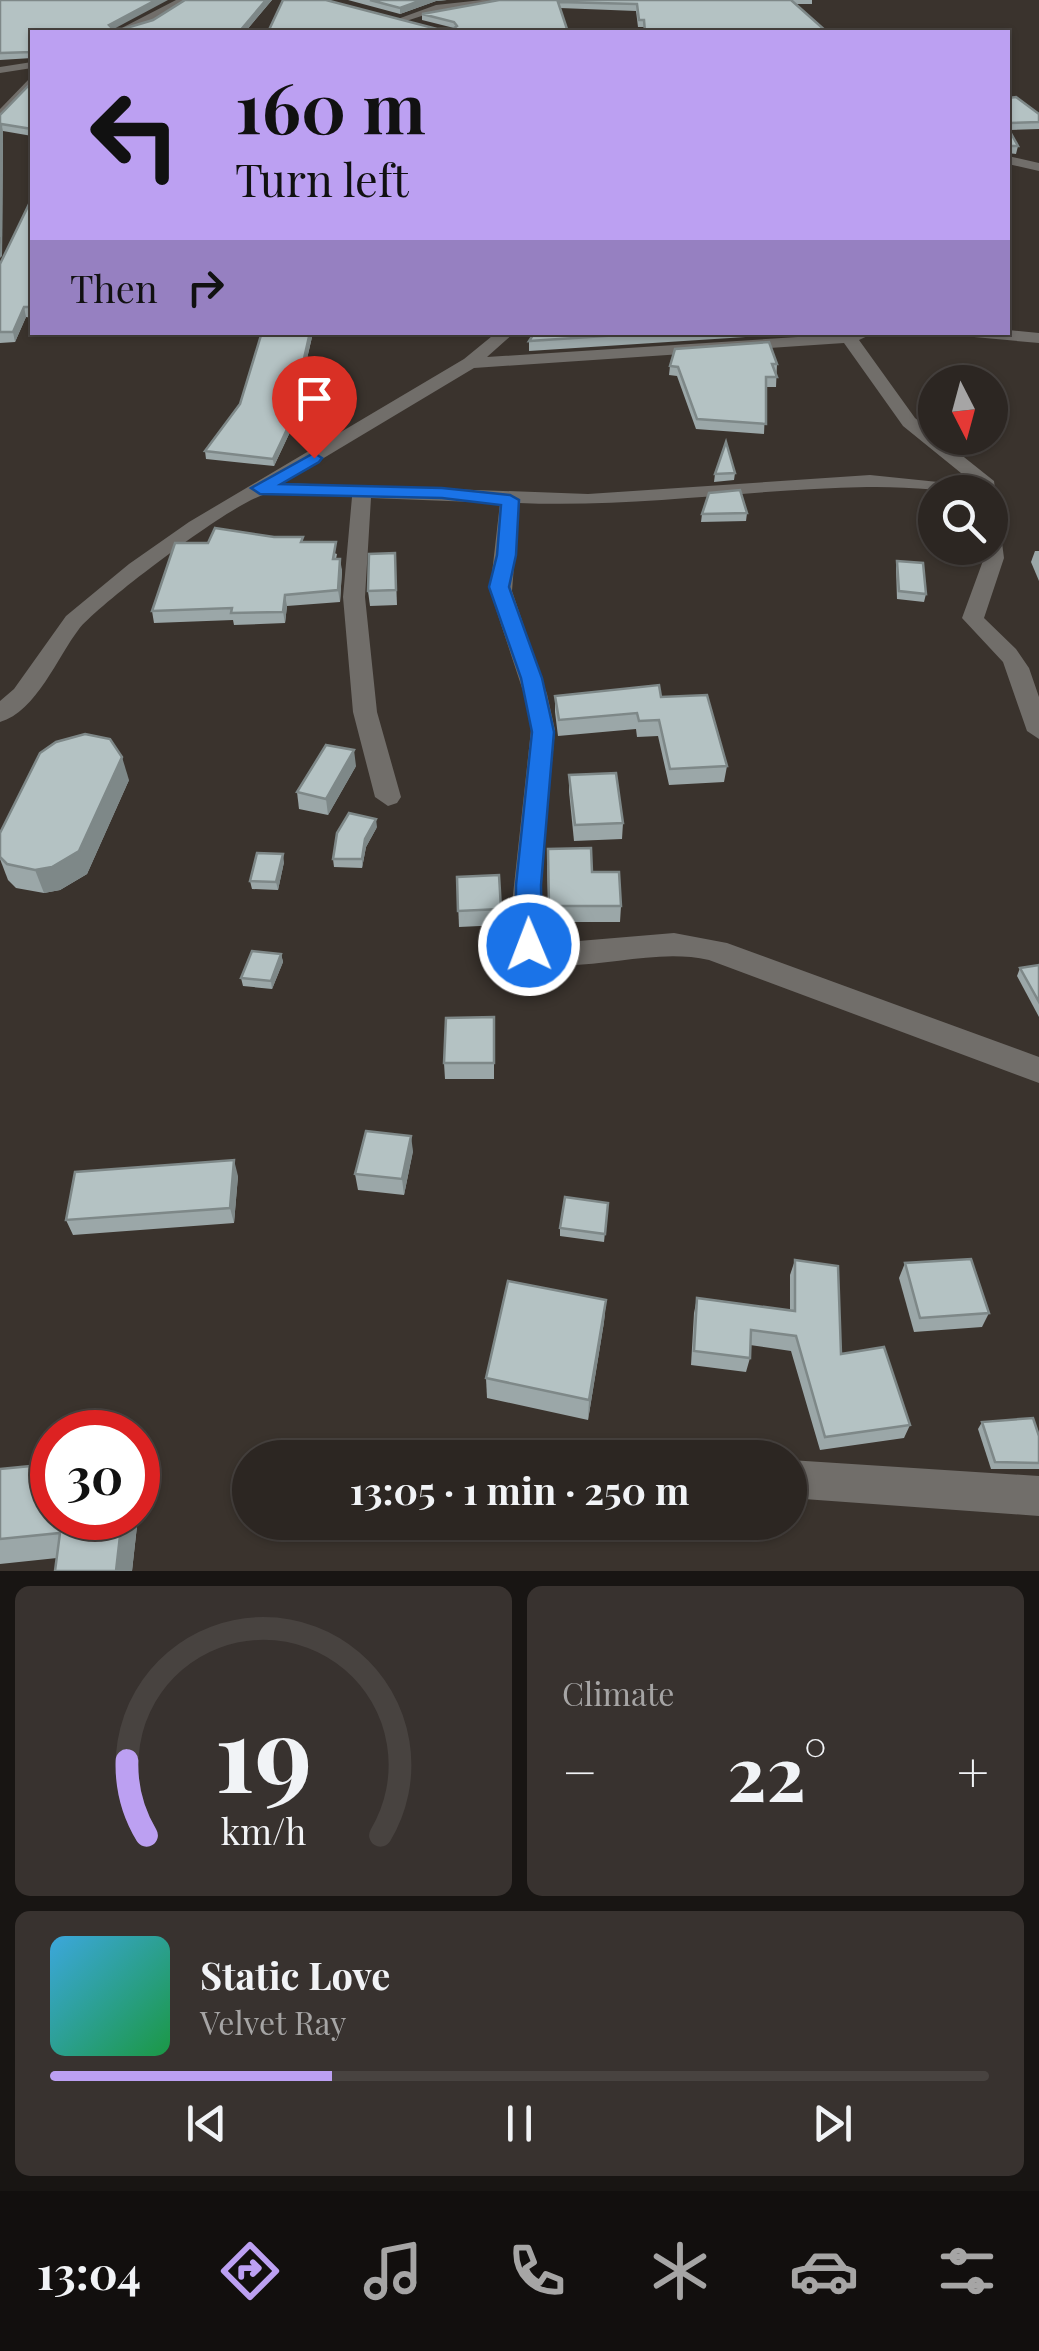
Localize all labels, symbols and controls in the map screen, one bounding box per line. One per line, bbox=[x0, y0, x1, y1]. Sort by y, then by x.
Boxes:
text: 160 m bbox=[235, 58, 426, 152]
icon: left bbox=[70, 70, 200, 200]
text: Turn left bbox=[235, 148, 409, 208]
icon: right bbox=[178, 260, 233, 315]
text: Then bbox=[70, 262, 158, 313]
pin bbox=[272, 356, 357, 459]
north arrow bbox=[918, 365, 1008, 455]
map controls bbox=[918, 365, 1008, 565]
icon: arrive bbox=[287, 371, 342, 426]
button: search bbox=[918, 475, 1008, 565]
position arrow bbox=[477, 893, 581, 997]
speed limit sign: 30 bbox=[30, 1410, 160, 1540]
text: 13:05 · 1 min · 250 m bbox=[350, 1464, 689, 1515]
text: Climate bbox=[562, 1671, 674, 1714]
text: 19 bbox=[215, 1680, 312, 1819]
text: 22° bbox=[727, 1720, 827, 1820]
text: − bbox=[562, 1733, 598, 1807]
text: + bbox=[957, 1733, 989, 1807]
text: km/h bbox=[221, 1806, 306, 1854]
text: Static Love bbox=[200, 1949, 390, 2000]
text: Velvet Ray bbox=[200, 2000, 347, 2043]
icon: previous bbox=[179, 2096, 234, 2151]
icon: pause bbox=[492, 2096, 547, 2151]
icon: next bbox=[805, 2096, 860, 2151]
icon: directions bbox=[215, 2236, 285, 2306]
icon: music bbox=[358, 2236, 428, 2306]
icon: phone bbox=[502, 2236, 572, 2306]
icon: climate bbox=[645, 2236, 715, 2306]
icon: car bbox=[789, 2236, 859, 2306]
icon: filters bbox=[932, 2236, 1002, 2306]
text: 13:04 bbox=[37, 2241, 141, 2301]

